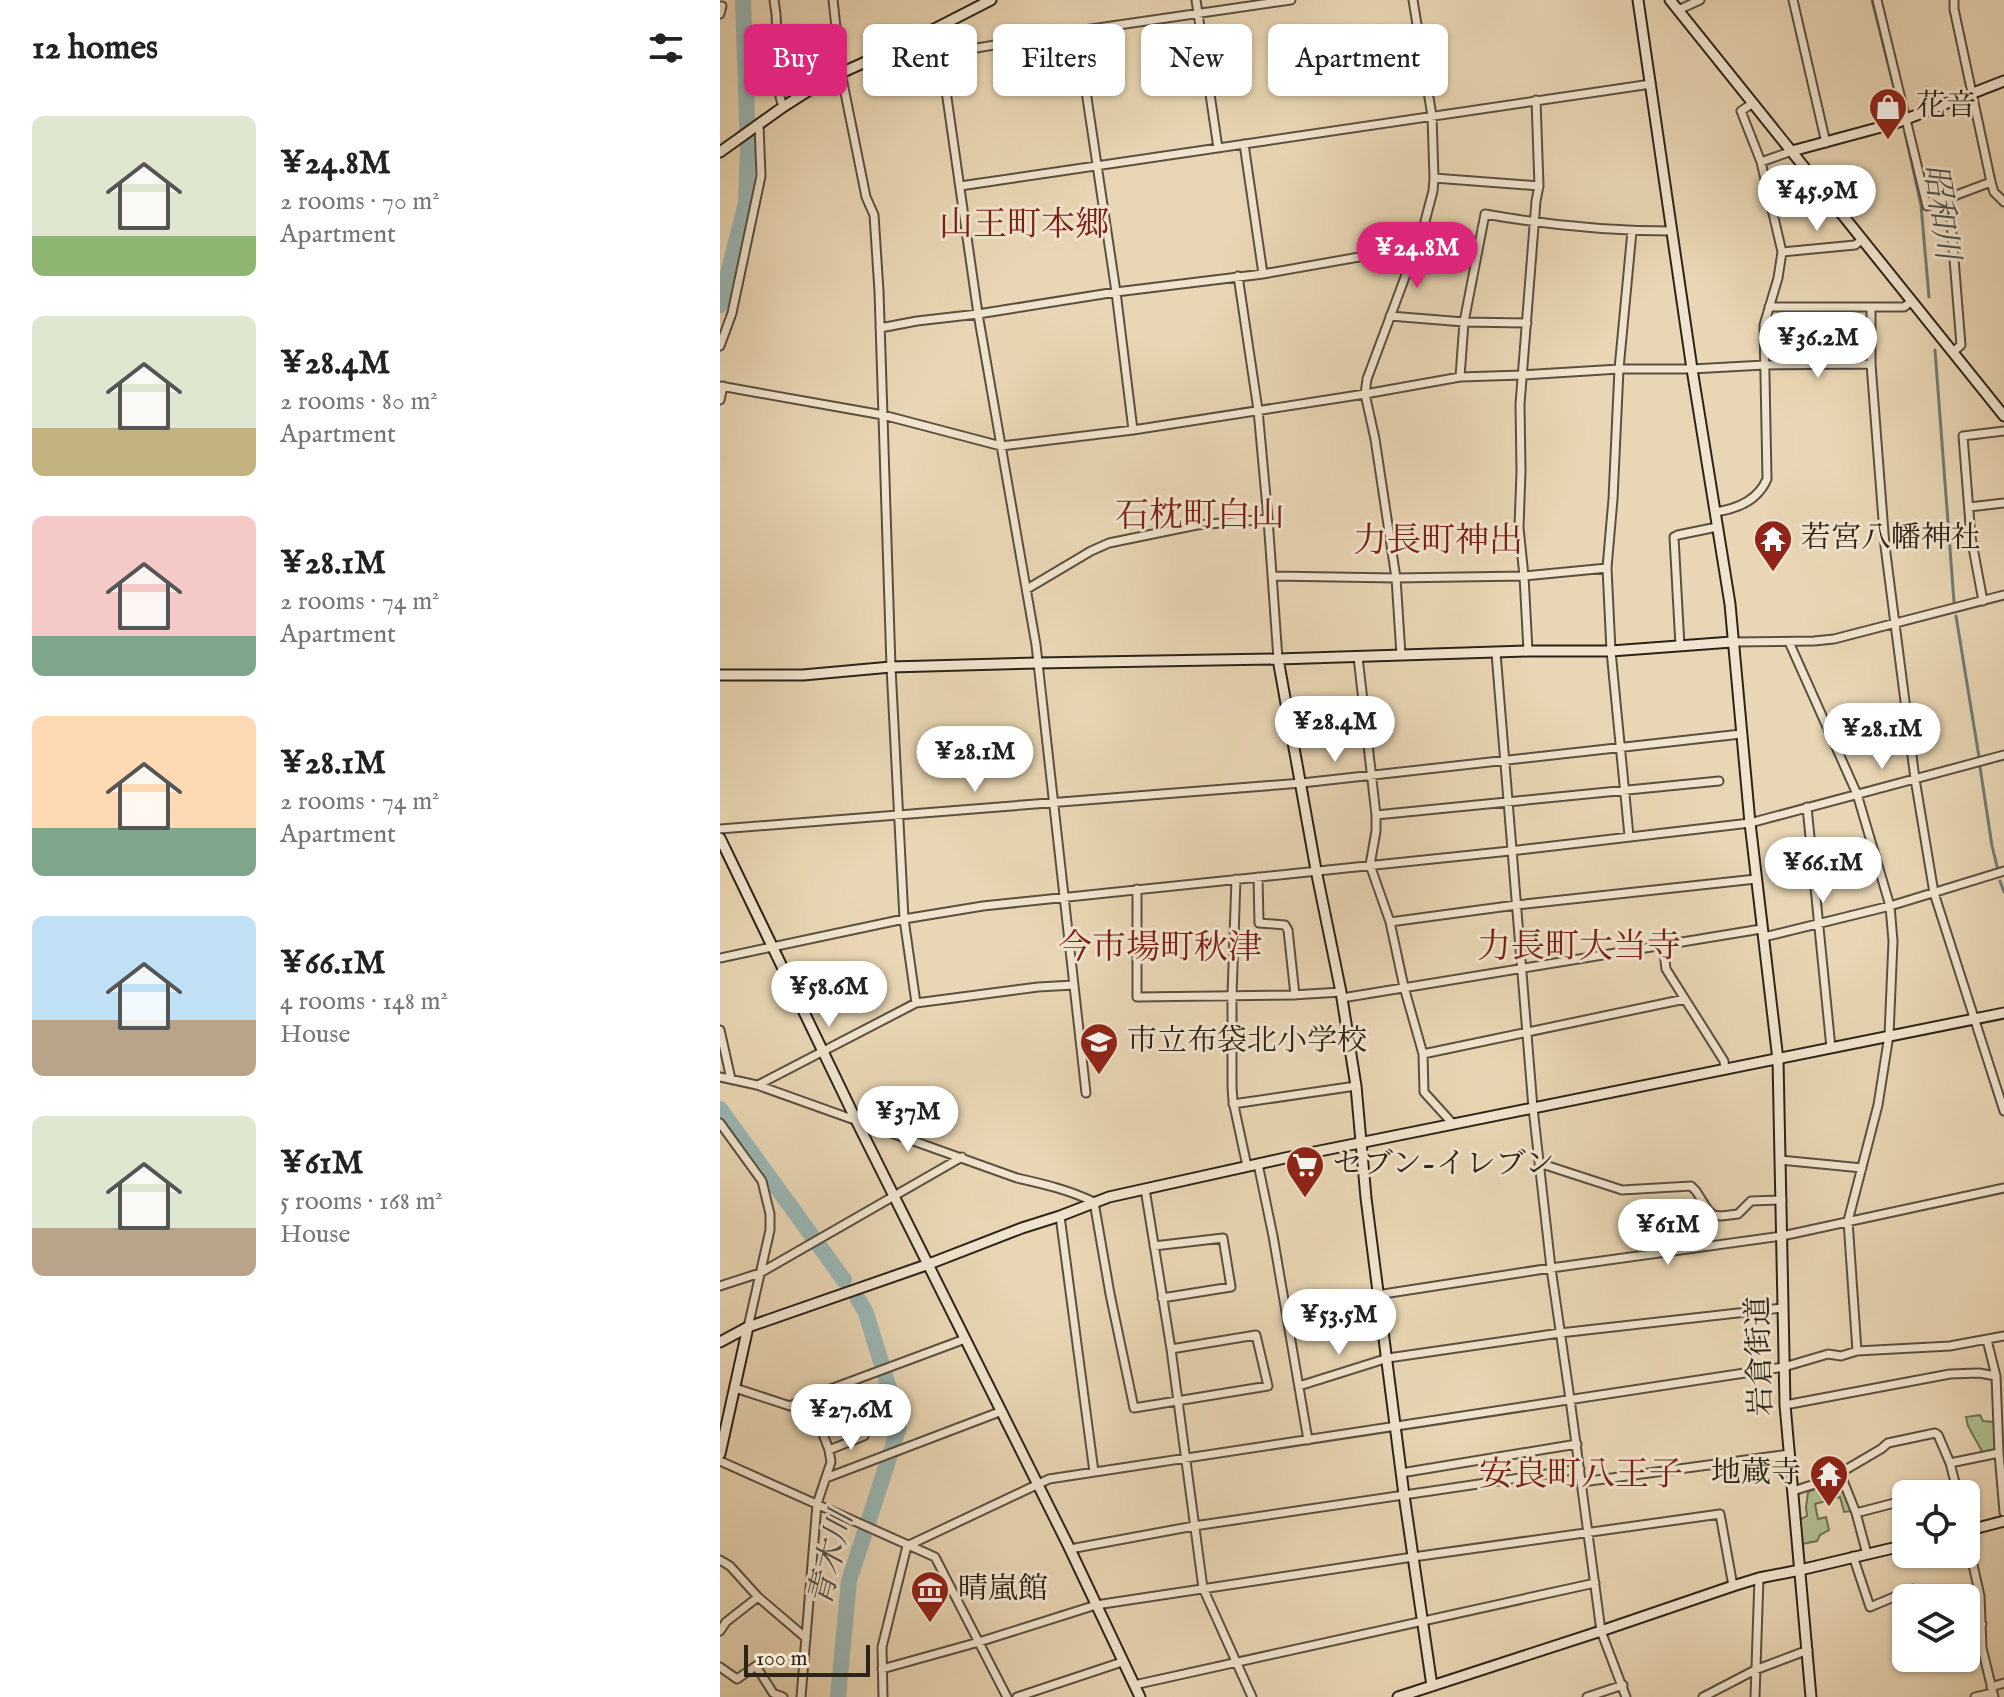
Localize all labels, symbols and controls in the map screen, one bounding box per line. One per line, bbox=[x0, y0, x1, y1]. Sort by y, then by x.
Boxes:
chip: Buy bbox=[744, 24, 847, 96]
chip: Rent bbox=[863, 24, 977, 96]
chip: Filters bbox=[993, 24, 1125, 96]
chip: New bbox=[1141, 24, 1252, 96]
chip: Apartment bbox=[1268, 24, 1448, 96]
icon: filters bbox=[644, 26, 688, 70]
text: 12 homes bbox=[32, 27, 158, 70]
shop icon: 花音 bbox=[1867, 86, 1909, 141]
place label: 花音 bbox=[1916, 88, 1976, 126]
text: ¥24.8M bbox=[280, 142, 391, 185]
icon: home bbox=[96, 148, 192, 244]
water label: 昭和川 bbox=[1913, 162, 1967, 265]
pin: ¥45.9M bbox=[1752, 165, 1882, 233]
text: ¥45.9M bbox=[1776, 174, 1858, 207]
text: 2 rooms · 70 m² bbox=[280, 185, 440, 218]
district label: 山王町本郷 bbox=[939, 204, 1109, 247]
text: Apartment bbox=[280, 218, 396, 251]
pin: ¥24.8M bbox=[1352, 222, 1482, 290]
text: ¥24.8M bbox=[1375, 231, 1459, 264]
pin: ¥36.2M bbox=[1753, 312, 1883, 380]
text: ¥36.2M bbox=[1777, 321, 1859, 354]
text: ¥28.4M bbox=[280, 342, 390, 385]
icon: home bbox=[96, 348, 192, 444]
text: 2 rooms · 80 m² bbox=[280, 385, 438, 418]
text: Apartment bbox=[280, 418, 396, 451]
district label: 石枕町白山 bbox=[1115, 495, 1285, 538]
temple icon: 若宮八幡神社 bbox=[1752, 518, 1794, 573]
district label: 力長町神出 bbox=[1353, 520, 1523, 563]
place label: 若宮八幡神社 bbox=[1801, 520, 1981, 558]
text: ¥28.1M bbox=[280, 542, 386, 585]
icon: home bbox=[96, 548, 192, 644]
text: 2 rooms · 74 m² bbox=[280, 585, 440, 618]
text: Apartment bbox=[280, 618, 396, 651]
pin: ¥28.4M bbox=[1270, 696, 1400, 764]
pin: ¥28.1M bbox=[1817, 703, 1947, 771]
text: ¥28.4M bbox=[1293, 705, 1377, 738]
text: ¥28.1M bbox=[1841, 712, 1923, 745]
pin: ¥28.1M bbox=[910, 726, 1040, 794]
text: ¥28.1M bbox=[934, 735, 1016, 768]
text: ¥28.1M bbox=[280, 742, 386, 785]
icon: home bbox=[96, 748, 192, 844]
text: 2 rooms · 74 m² bbox=[280, 785, 440, 818]
text: Apartment bbox=[280, 818, 396, 851]
pin: ¥66.1M bbox=[1758, 837, 1888, 905]
text: ¥66.1M bbox=[1783, 846, 1863, 879]
district label: 力長町大当寺 bbox=[1477, 926, 1681, 969]
district label: 今市場町秋津 bbox=[1058, 927, 1262, 970]
text: ¥66.1M bbox=[280, 942, 385, 985]
icon: home bbox=[96, 948, 192, 1044]
pin: ¥58.6M bbox=[764, 961, 894, 1029]
text: ¥58.6M bbox=[789, 970, 869, 1003]
text: 4 rooms · 148 m² bbox=[280, 985, 448, 1018]
text: House bbox=[280, 1018, 350, 1051]
school or university icon: 市立布袋北小学校 bbox=[1078, 1021, 1120, 1076]
place label: 市立布袋北小学校 bbox=[1127, 1023, 1367, 1061]
pin: ¥37M bbox=[861, 1086, 955, 1154]
text: ¥37M bbox=[875, 1095, 941, 1128]
text: ¥61M bbox=[280, 1142, 364, 1185]
supermarket icon: セブン-イレブン bbox=[1284, 1144, 1326, 1199]
place label: セブン-イレブン bbox=[1333, 1146, 1555, 1184]
icon: home bbox=[96, 1148, 192, 1244]
text: 5 rooms · 168 m² bbox=[280, 1185, 443, 1218]
pin: ¥61M bbox=[1621, 1199, 1715, 1267]
text: ¥61M bbox=[1636, 1208, 1700, 1241]
text: House bbox=[280, 1218, 350, 1251]
pin: ¥53.5M bbox=[1274, 1289, 1404, 1357]
street label: 岩倉街道 bbox=[1740, 1295, 1782, 1417]
text: ¥53.5M bbox=[1300, 1298, 1378, 1331]
pin: ¥27.6M bbox=[786, 1384, 916, 1452]
text: ¥27.6M bbox=[809, 1393, 893, 1426]
temple icon: 地蔵寺 bbox=[1808, 1453, 1850, 1508]
district label: 安良町八王子 bbox=[1479, 1454, 1683, 1497]
place label: 地蔵寺 bbox=[1711, 1455, 1801, 1493]
map controls bbox=[1892, 1480, 1980, 1672]
button: locate bbox=[1892, 1480, 1980, 1568]
water label: 青木川 bbox=[800, 1505, 864, 1611]
museum icon: 晴嵐館 bbox=[909, 1569, 951, 1624]
place label: 晴嵐館 bbox=[958, 1571, 1048, 1609]
button: layers bbox=[1892, 1584, 1980, 1672]
scale bar bbox=[744, 1641, 870, 1677]
text: 100 m bbox=[756, 1645, 808, 1673]

